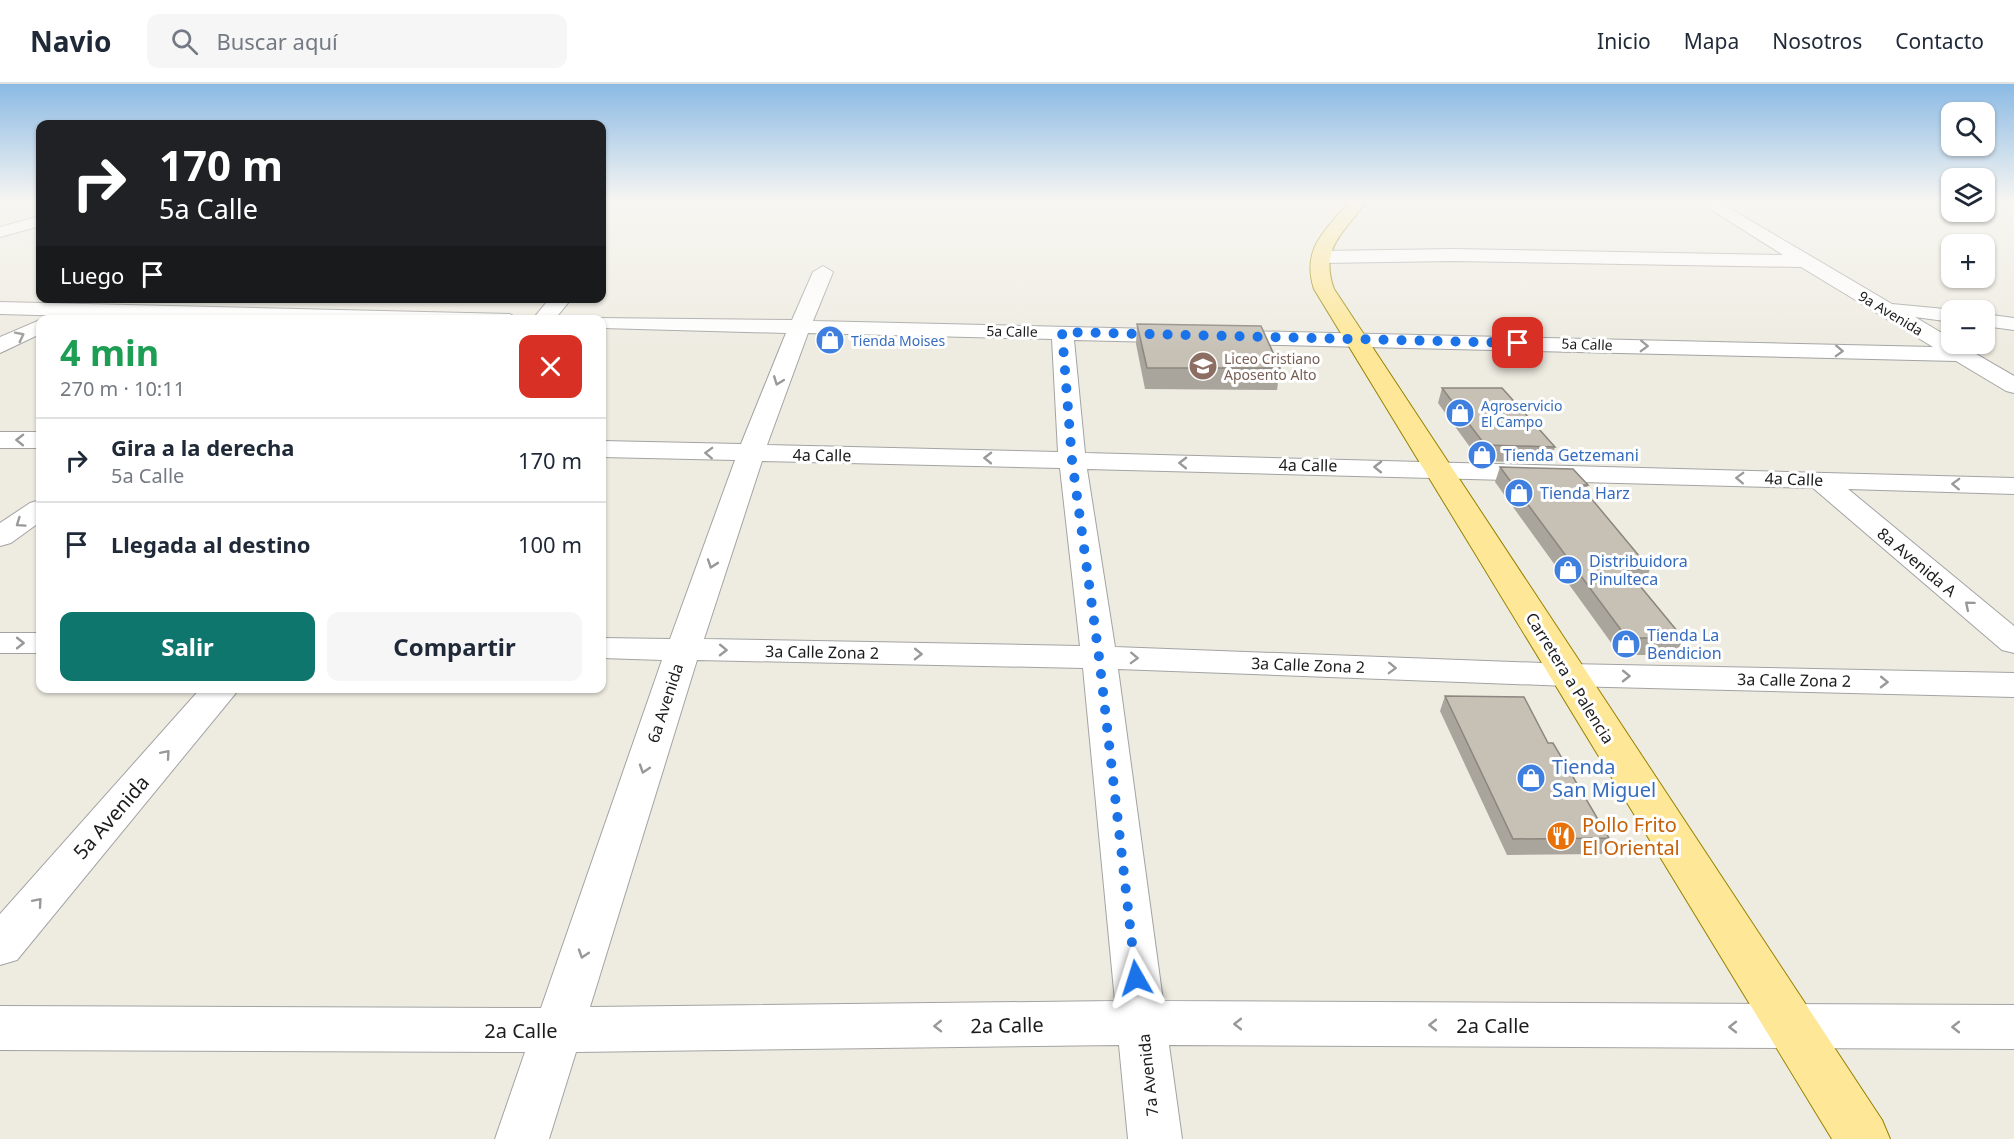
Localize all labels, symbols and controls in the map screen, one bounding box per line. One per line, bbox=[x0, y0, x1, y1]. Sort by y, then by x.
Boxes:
search box bbox=[147, 14, 567, 68]
text: Navio bbox=[30, 22, 111, 60]
icon: search bbox=[168, 25, 201, 58]
text: Buscar aquí bbox=[216, 26, 338, 56]
text: Inicio bbox=[1597, 27, 1651, 55]
text: Mapa bbox=[1684, 27, 1739, 55]
text: Nosotros bbox=[1772, 27, 1862, 55]
text: Contacto bbox=[1895, 27, 1984, 55]
map controls bbox=[1941, 102, 1995, 354]
button: search bbox=[1941, 102, 1995, 156]
text: 170 m bbox=[159, 136, 283, 193]
icon: right bbox=[60, 144, 138, 222]
button: layers bbox=[1941, 168, 1995, 222]
text: 5a Calle bbox=[159, 190, 258, 227]
button: + bbox=[1941, 234, 1995, 288]
icon: arrive bbox=[136, 258, 169, 291]
text: Luego bbox=[60, 260, 124, 290]
street label: 9a Avenida bbox=[1855, 286, 1927, 340]
button: − bbox=[1941, 300, 1995, 354]
pin bbox=[1492, 317, 1543, 368]
street label: 5a Calle bbox=[986, 321, 1038, 341]
shop icon: Tienda Moises bbox=[814, 324, 846, 356]
icon: arrive bbox=[1501, 326, 1534, 359]
text: 4 min bbox=[60, 328, 159, 377]
place label: Tienda Moises bbox=[851, 331, 945, 350]
one-way arrow bbox=[14, 332, 25, 343]
street label: 5a Calle bbox=[1561, 334, 1613, 354]
button: close bbox=[519, 335, 582, 398]
one-way arrow bbox=[1639, 340, 1648, 352]
one-way arrow bbox=[1834, 345, 1843, 357]
place label: Liceo Cristiano Aposento Alto bbox=[1224, 349, 1320, 384]
school or university icon: Liceo Cristiano Aposento Alto bbox=[1187, 350, 1219, 382]
one-way arrow bbox=[773, 374, 785, 385]
text: 270 m · 10:11 bbox=[60, 375, 185, 402]
place label: Agroservicio El Campo bbox=[1481, 396, 1562, 431]
shop icon: Agroservicio El Campo bbox=[1444, 397, 1476, 429]
text: Gira a la derecha bbox=[111, 432, 295, 462]
one-way arrow bbox=[16, 434, 25, 446]
shop icon: Tienda Getzemani bbox=[1466, 439, 1498, 471]
street label: 4a Calle bbox=[792, 443, 852, 467]
icon: right bbox=[60, 444, 93, 477]
place label: Tienda Getzemani bbox=[1503, 444, 1639, 466]
text: 170 m bbox=[518, 445, 582, 475]
one-way arrow bbox=[705, 446, 714, 459]
one-way arrow bbox=[984, 452, 993, 465]
street label: 4a Calle bbox=[1278, 453, 1338, 477]
one-way arrow bbox=[1179, 456, 1188, 469]
one-way arrow bbox=[1374, 461, 1383, 473]
text: 5a Calle bbox=[111, 462, 184, 489]
street label: 4a Calle bbox=[1764, 467, 1824, 491]
one-way arrow bbox=[1735, 471, 1744, 484]
shop icon: Tienda Harz bbox=[1503, 477, 1535, 509]
one-way arrow bbox=[1951, 478, 1960, 491]
place label: Tienda Harz bbox=[1540, 482, 1630, 504]
one-way arrow bbox=[16, 516, 27, 527]
street label: 8a Avenida A bbox=[1873, 522, 1962, 602]
icon: arrive bbox=[60, 528, 93, 561]
text: Llegada al destino bbox=[111, 529, 311, 559]
text: 100 m bbox=[518, 529, 582, 559]
place label: Distribuidora Pinulteca bbox=[1589, 550, 1688, 590]
shop icon: Distribuidora Pinulteca bbox=[1552, 554, 1584, 586]
one-way arrow bbox=[707, 558, 720, 569]
one-way arrow bbox=[1965, 602, 1976, 613]
street label: Carretera a Palencia bbox=[1521, 608, 1619, 748]
button: Salir bbox=[60, 612, 315, 681]
button: Compartir bbox=[327, 612, 582, 681]
place label: Tienda La Bendicion bbox=[1647, 624, 1722, 664]
shop icon: Tienda La Bendicion bbox=[1610, 628, 1642, 660]
one-way arrow bbox=[16, 637, 25, 649]
street label: 3a Calle Zona 2 bbox=[765, 640, 879, 664]
one-way arrow bbox=[718, 644, 727, 657]
one-way arrow bbox=[913, 648, 922, 660]
one-way arrow bbox=[1129, 652, 1138, 665]
street label: 3a Calle Zona 2 bbox=[1251, 652, 1365, 678]
street label: 6a Avenida bbox=[642, 660, 688, 746]
one-way arrow bbox=[1387, 662, 1396, 675]
street label: 3a Calle Zona 2 bbox=[1737, 668, 1851, 692]
one-way arrow bbox=[1622, 670, 1631, 683]
one-way arrow bbox=[1880, 676, 1889, 688]
one-way arrow bbox=[159, 750, 170, 761]
place label: Tienda San Miguel bbox=[1552, 753, 1656, 803]
shop icon: Tienda San Miguel bbox=[1515, 762, 1547, 794]
one-way arrow bbox=[638, 763, 651, 774]
street label: 5a Avenida bbox=[67, 769, 155, 865]
place label: Pollo Frito El Oriental bbox=[1582, 811, 1680, 861]
restaurant icon: Pollo Frito El Oriental bbox=[1545, 820, 1577, 852]
one-way arrow bbox=[31, 898, 42, 908]
position arrow bbox=[1104, 946, 1168, 1010]
one-way arrow bbox=[578, 948, 590, 959]
street label: 2a Calle bbox=[970, 1011, 1044, 1039]
street label: 2a Calle bbox=[1456, 1012, 1530, 1039]
street label: 2a Calle bbox=[484, 1017, 558, 1044]
one-way arrow bbox=[1234, 1018, 1243, 1030]
one-way arrow bbox=[1429, 1019, 1438, 1031]
one-way arrow bbox=[934, 1020, 943, 1032]
one-way arrow bbox=[1729, 1021, 1738, 1033]
one-way arrow bbox=[1951, 1021, 1960, 1033]
street label: 7a Avenida bbox=[1133, 1033, 1163, 1117]

